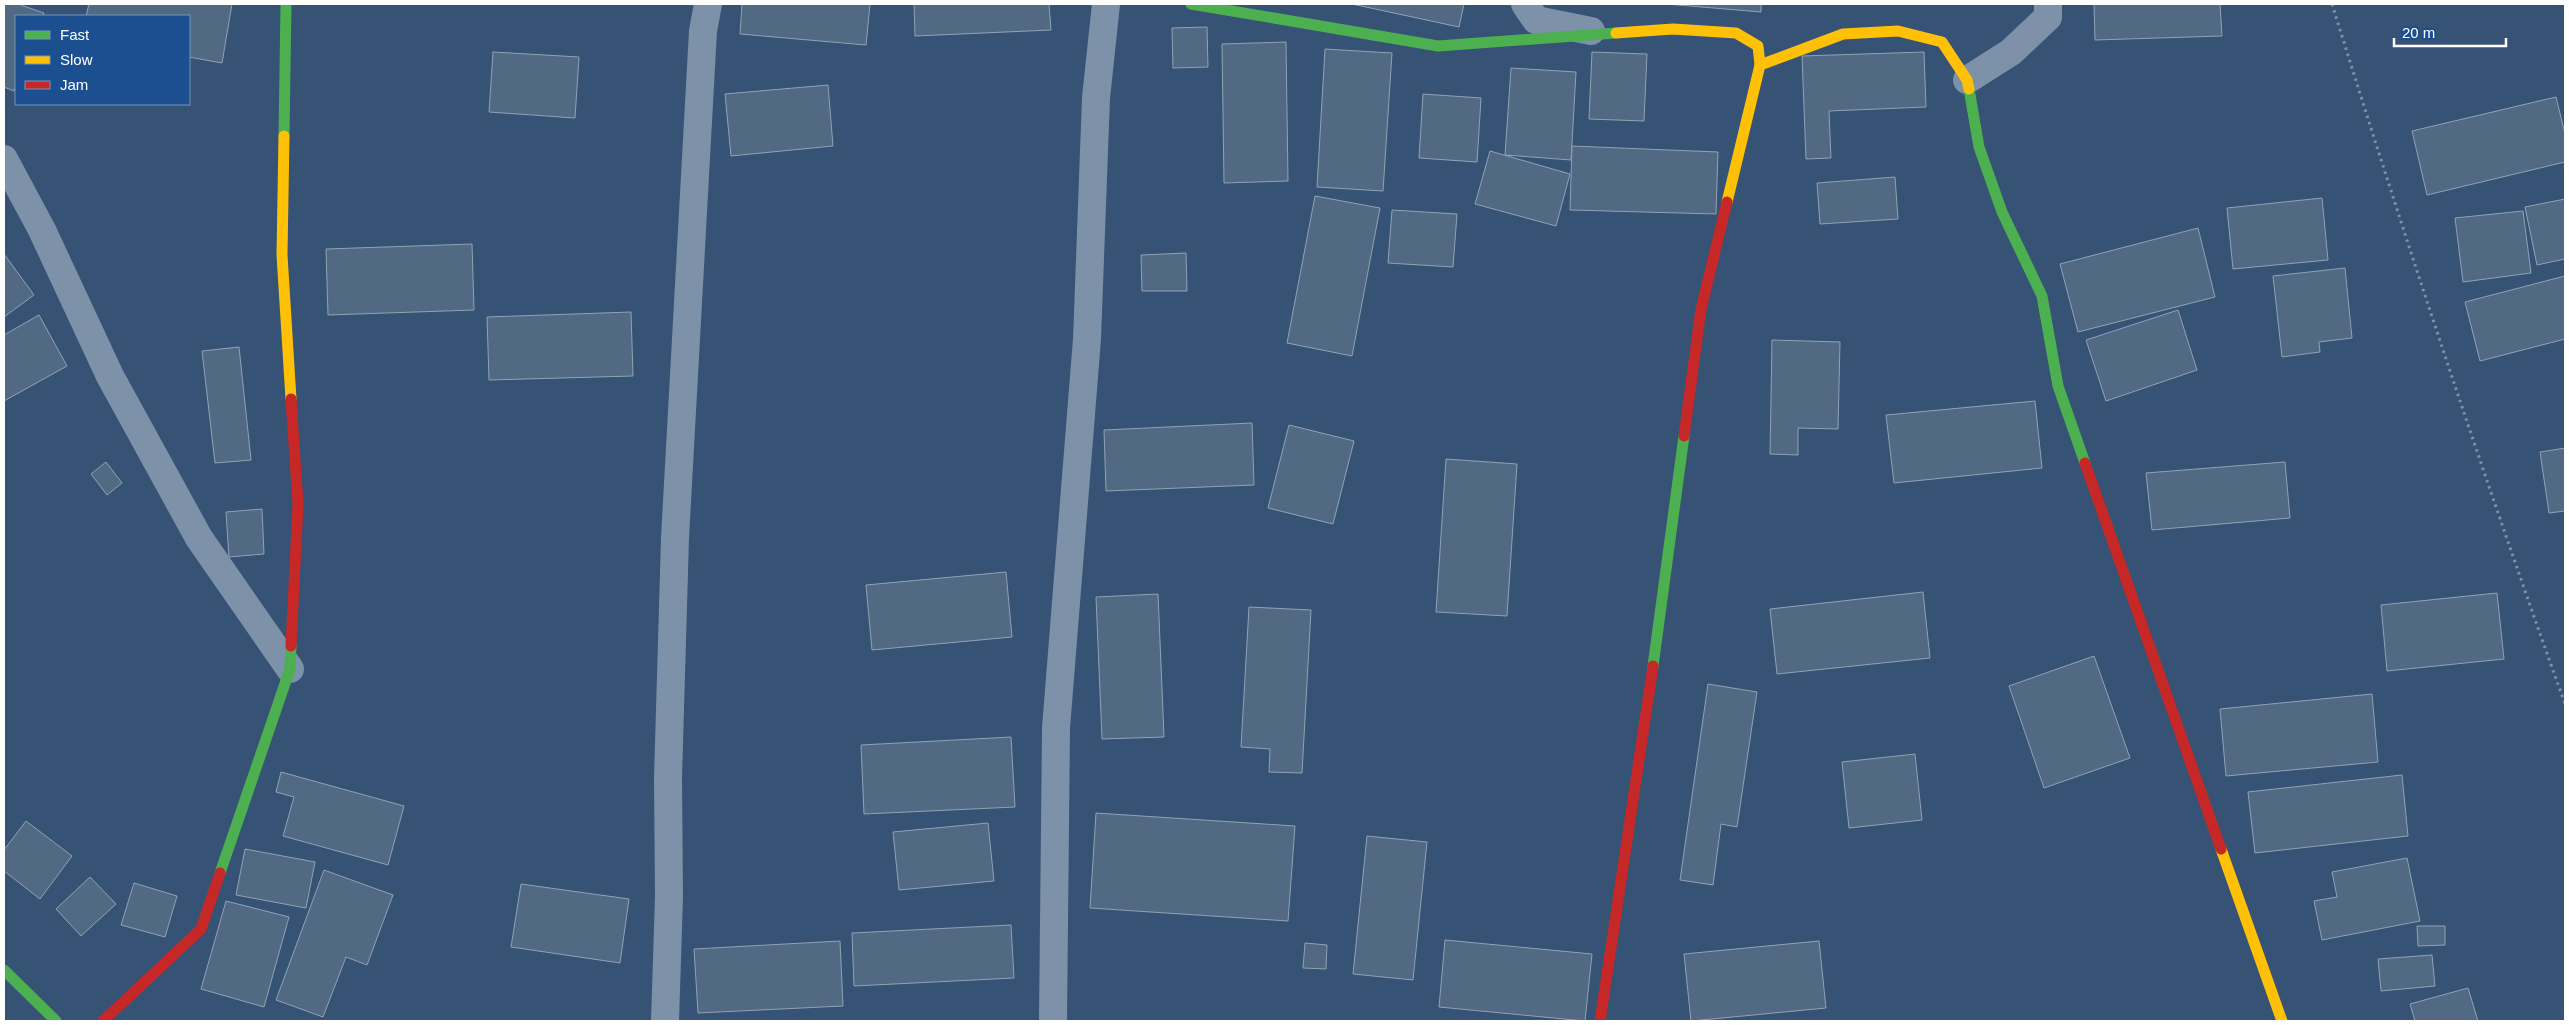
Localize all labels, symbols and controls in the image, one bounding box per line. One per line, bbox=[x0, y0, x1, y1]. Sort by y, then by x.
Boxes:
legend bbox=[15, 15, 190, 105]
scale bar bbox=[2394, 15, 2506, 47]
text: 20 m bbox=[2402, 24, 2435, 41]
text: Fast bbox=[60, 26, 90, 43]
text: Slow bbox=[60, 51, 93, 68]
text: Jam bbox=[60, 76, 88, 93]

